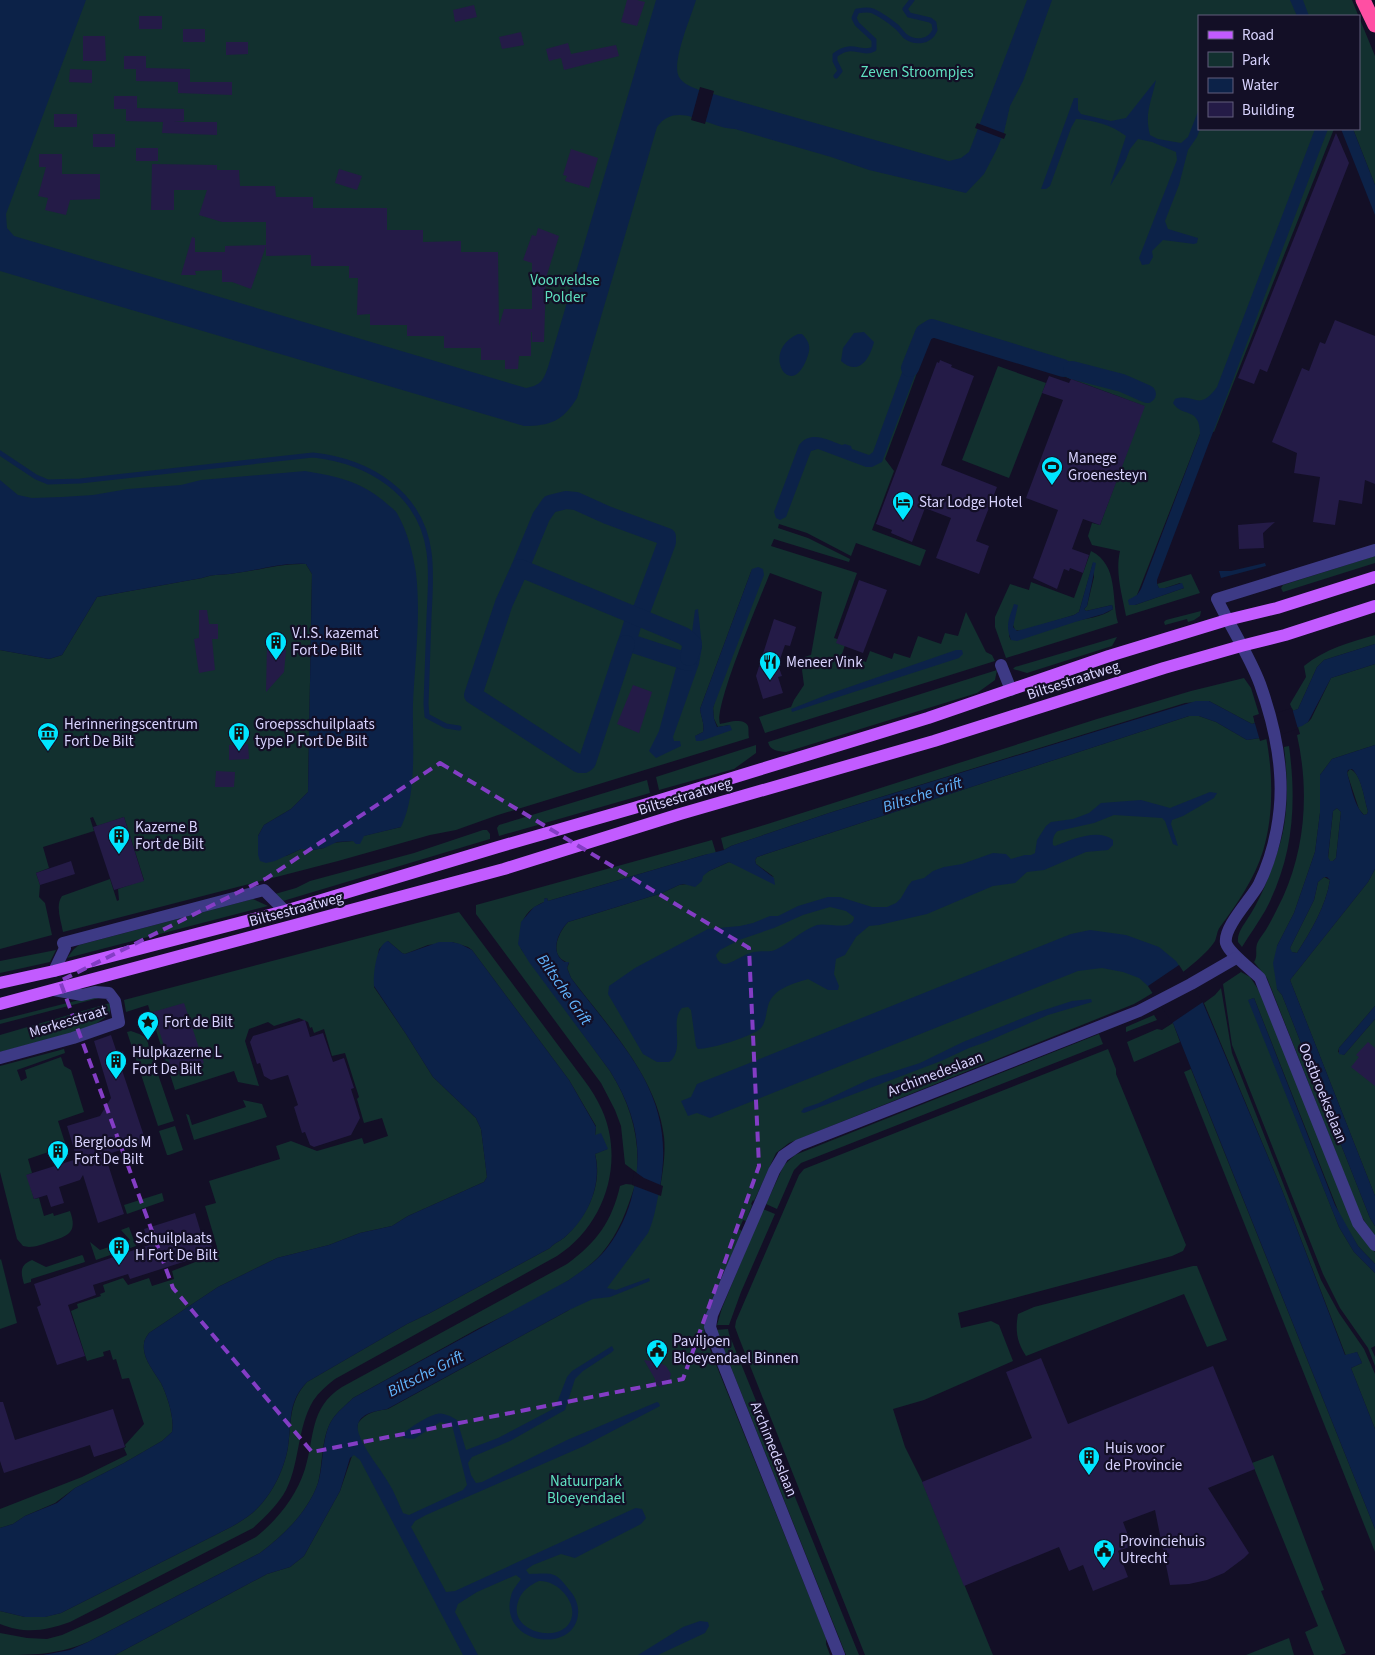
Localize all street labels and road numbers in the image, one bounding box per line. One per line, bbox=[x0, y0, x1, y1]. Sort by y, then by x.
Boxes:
street label: Biltsestraatweg bbox=[1024, 655, 1123, 705]
street label: Biltsestraatweg bbox=[636, 772, 735, 821]
street label: Biltsestraatweg bbox=[247, 887, 346, 932]
street label: Merkesstraat bbox=[27, 1000, 110, 1043]
street label: Oostbroekselaan bbox=[1293, 1040, 1352, 1146]
street label: Archimedeslaan bbox=[884, 1047, 986, 1102]
street label: Archimedeslaan bbox=[745, 1398, 802, 1500]

